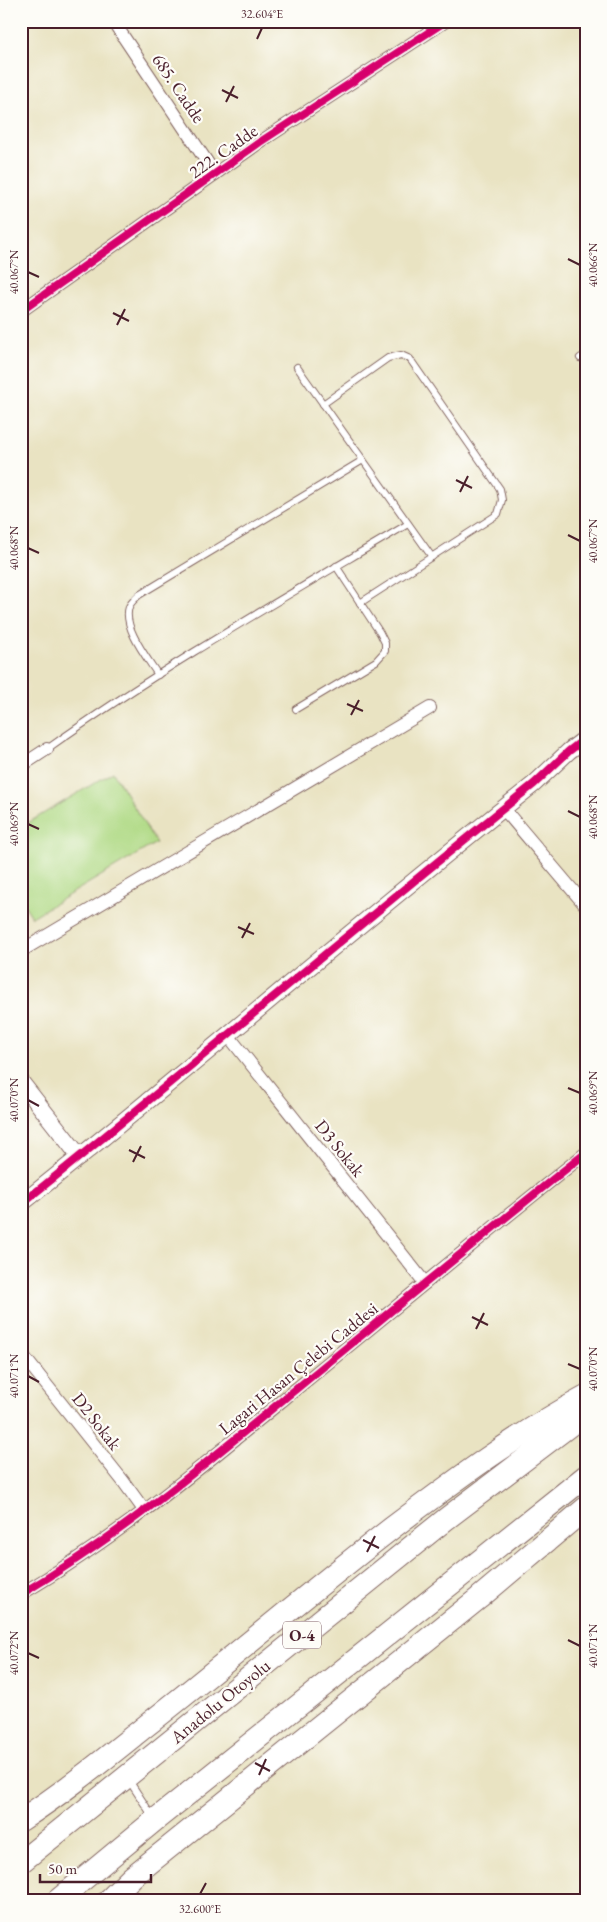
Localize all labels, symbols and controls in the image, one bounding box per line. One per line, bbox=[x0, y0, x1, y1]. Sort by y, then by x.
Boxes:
text: 32.604°E bbox=[241, 6, 283, 22]
street label: 685. Cadde bbox=[147, 49, 211, 127]
street label: 222. Cadde bbox=[184, 119, 262, 183]
text: 40.066°N bbox=[585, 242, 601, 287]
text: 40.067°N bbox=[6, 249, 22, 294]
text: 40.067°N bbox=[585, 518, 601, 563]
text: 40.068°N bbox=[6, 525, 22, 570]
text: 40.068°N bbox=[585, 794, 601, 839]
text: 40.069°N bbox=[6, 801, 22, 846]
text: 40.069°N bbox=[585, 1070, 601, 1115]
text: 40.070°N bbox=[6, 1077, 22, 1122]
street label: D3 Sokak bbox=[310, 1115, 370, 1182]
street label: Lagari Hasan Çelebi Caddesi bbox=[214, 1296, 383, 1439]
text: 40.070°N bbox=[585, 1346, 601, 1391]
text: 40.071°N bbox=[6, 1353, 22, 1398]
street label: D2 Sokak bbox=[67, 1388, 127, 1455]
road number: O-4 bbox=[283, 1622, 321, 1648]
text: 40.071°N bbox=[585, 1623, 601, 1668]
text: 40.072°N bbox=[6, 1630, 22, 1675]
street label: Anadolu Otoyolu bbox=[165, 1653, 275, 1749]
scale bar bbox=[40, 1852, 151, 1884]
text: 50 m bbox=[48, 1859, 77, 1878]
text: 32.600°E bbox=[179, 1901, 221, 1917]

